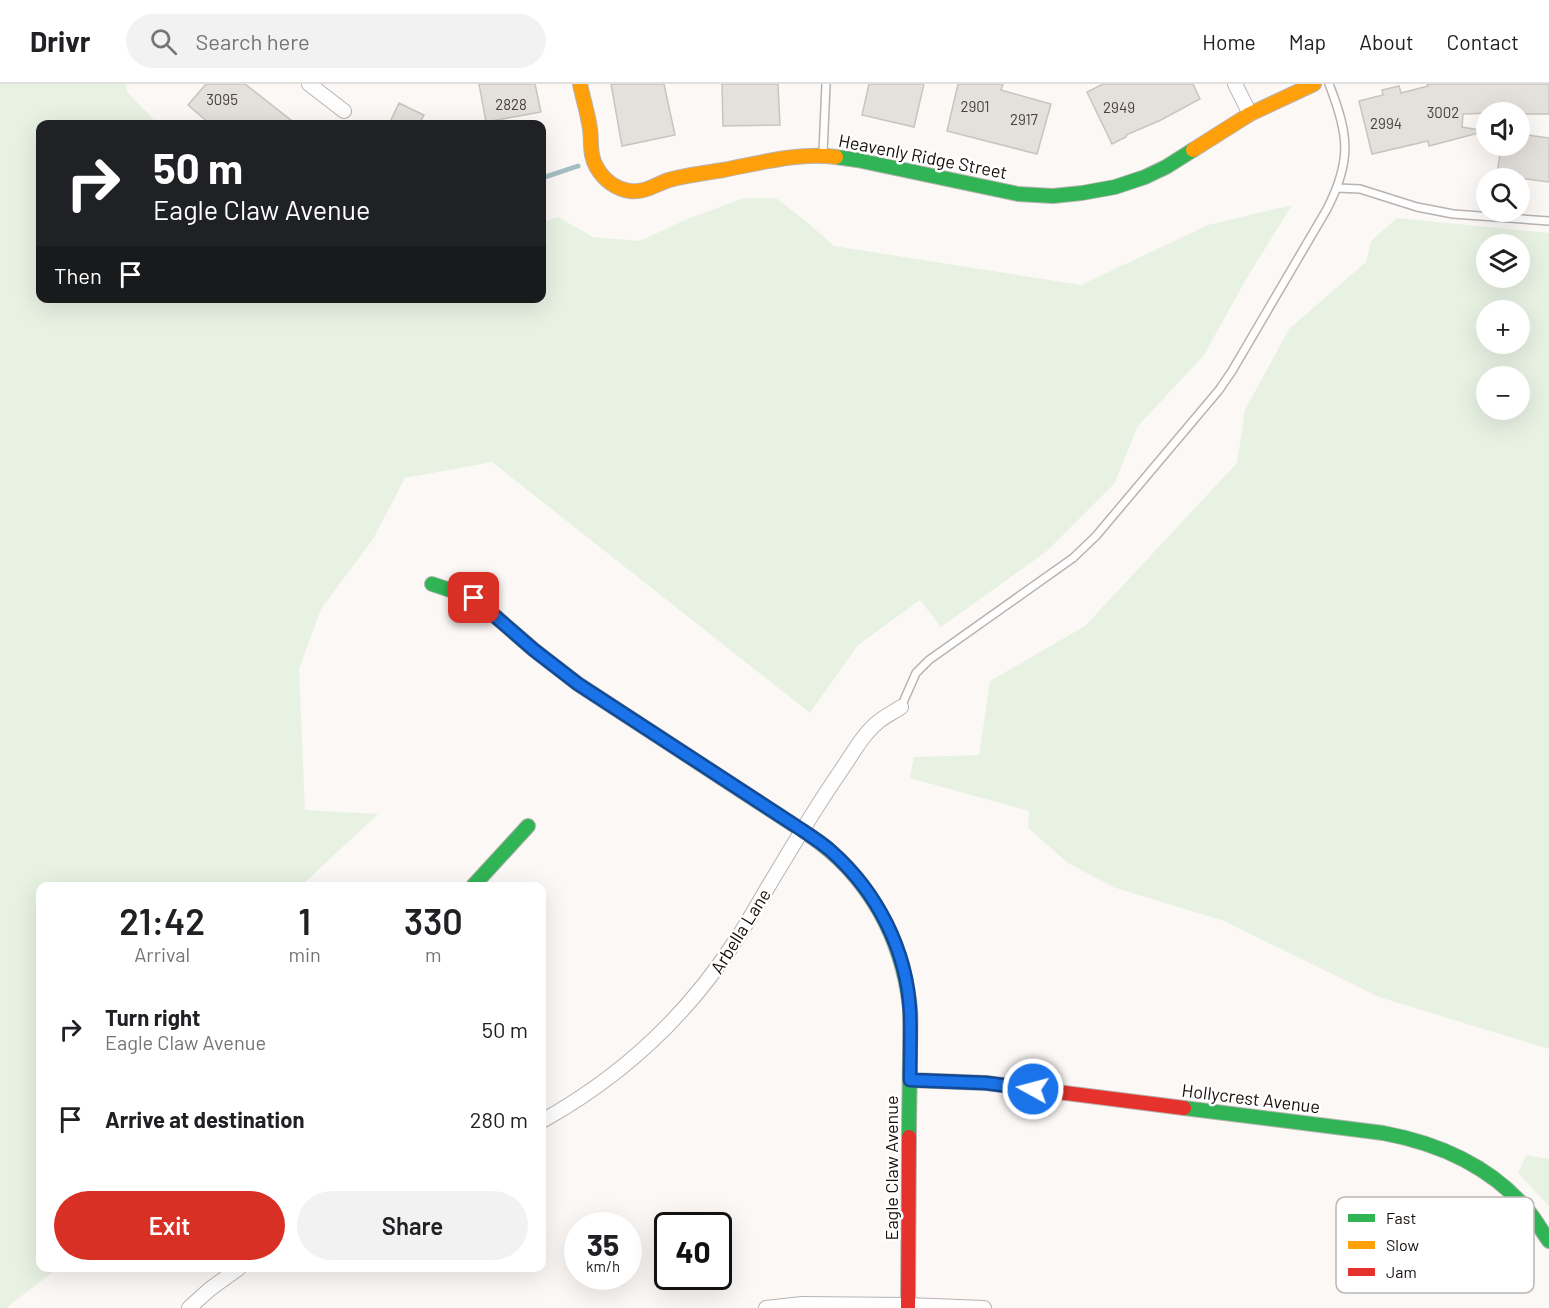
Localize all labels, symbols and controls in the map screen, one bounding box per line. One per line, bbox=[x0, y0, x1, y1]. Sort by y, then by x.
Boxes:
search box bbox=[126, 14, 546, 68]
text: Drivr bbox=[30, 24, 90, 58]
icon: search bbox=[147, 25, 180, 58]
text: Search here bbox=[195, 28, 310, 54]
text: Home bbox=[1202, 29, 1256, 54]
text: Map bbox=[1289, 29, 1326, 54]
text: About bbox=[1359, 29, 1414, 54]
text: Contact bbox=[1447, 29, 1519, 54]
house number: 3095 bbox=[206, 90, 238, 108]
house number: 2828 bbox=[495, 95, 527, 113]
house number: 2901 bbox=[960, 97, 990, 115]
house number: 2949 bbox=[1103, 98, 1135, 116]
map controls bbox=[1476, 102, 1530, 420]
button: sound bbox=[1476, 102, 1530, 156]
house number: 3002 bbox=[1427, 103, 1459, 121]
house number: 2917 bbox=[1010, 110, 1038, 128]
house number: 2994 bbox=[1370, 114, 1402, 132]
street label: Heavenly Ridge Street bbox=[837, 129, 1009, 183]
text: 50 m bbox=[153, 142, 243, 192]
icon: right bbox=[54, 144, 132, 222]
button: search bbox=[1476, 168, 1530, 222]
text: Eagle Claw Avenue bbox=[153, 193, 371, 225]
button: layers bbox=[1476, 234, 1530, 288]
icon: arrive bbox=[114, 258, 147, 291]
text: Then bbox=[54, 262, 102, 288]
button: + bbox=[1476, 300, 1530, 354]
button: − bbox=[1476, 366, 1530, 420]
pin bbox=[448, 572, 499, 623]
icon: arrive bbox=[457, 581, 490, 614]
street label: Arbella Lane bbox=[705, 884, 775, 978]
text: 21:42 bbox=[119, 899, 205, 942]
text: 1 bbox=[298, 899, 311, 942]
text: 330 bbox=[404, 899, 463, 942]
text: Arrival bbox=[134, 942, 190, 966]
text: min bbox=[288, 942, 321, 966]
text: m bbox=[425, 942, 442, 966]
text: Turn right bbox=[105, 1004, 200, 1030]
icon: right bbox=[54, 1013, 87, 1046]
text: 50 m bbox=[482, 1016, 528, 1042]
text: Eagle Claw Avenue bbox=[105, 1030, 266, 1054]
position arrow bbox=[1001, 1057, 1065, 1121]
street label: Hollycrest Avenue bbox=[1181, 1079, 1321, 1117]
street label: Eagle Claw Avenue bbox=[880, 1096, 902, 1241]
icon: arrive bbox=[54, 1103, 87, 1136]
text: Arrive at destination bbox=[105, 1106, 304, 1132]
text: 280 m bbox=[470, 1106, 528, 1132]
button: Exit bbox=[54, 1191, 285, 1260]
button: Share bbox=[297, 1191, 528, 1260]
legend bbox=[1336, 1197, 1534, 1293]
text: Fast bbox=[1386, 1208, 1416, 1227]
speed limit sign: 40 bbox=[654, 1212, 732, 1290]
text: 35 bbox=[587, 1226, 619, 1262]
text: Slow bbox=[1386, 1235, 1419, 1254]
text: km/h bbox=[586, 1257, 620, 1275]
text: Jam bbox=[1386, 1262, 1417, 1281]

